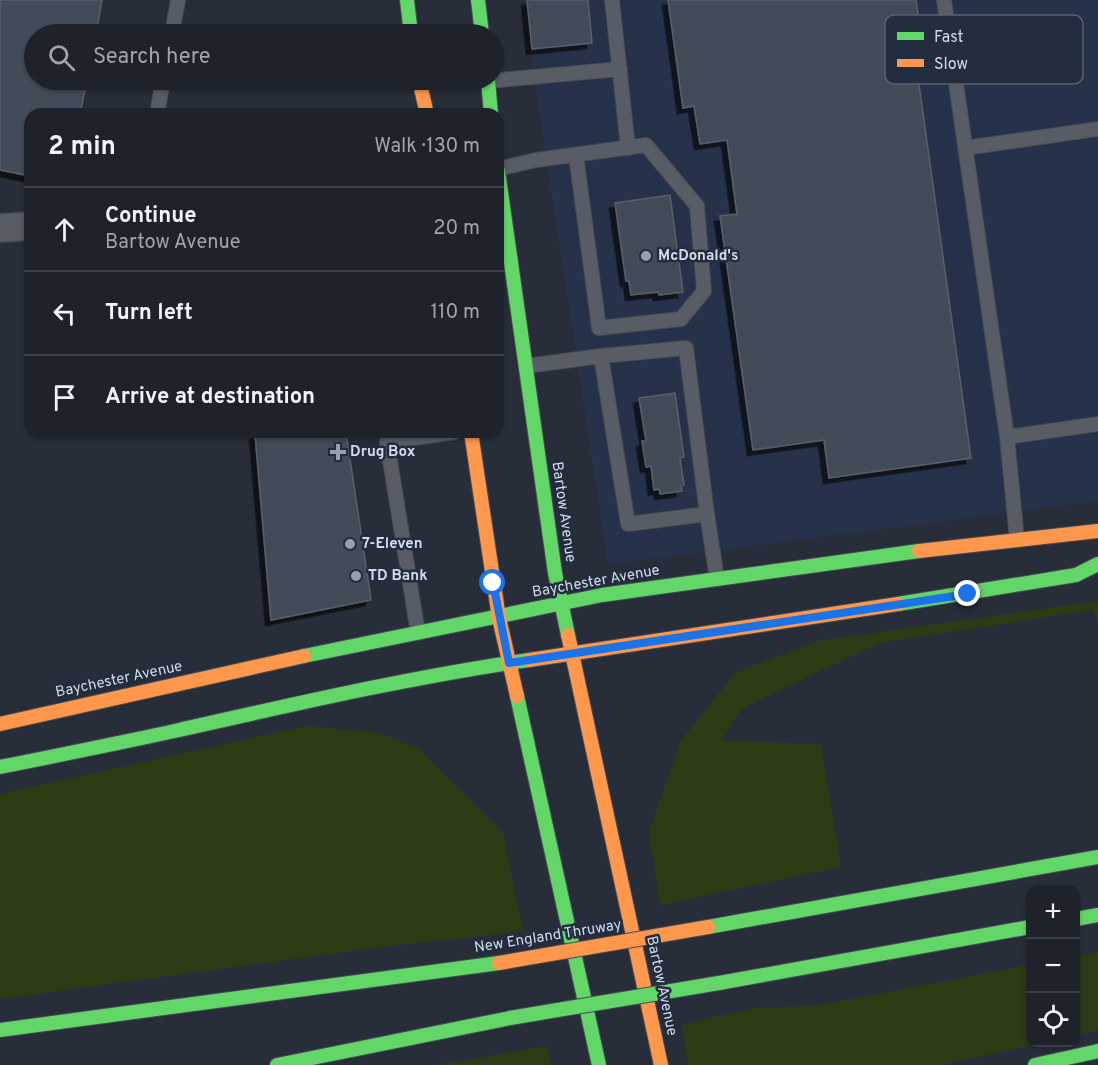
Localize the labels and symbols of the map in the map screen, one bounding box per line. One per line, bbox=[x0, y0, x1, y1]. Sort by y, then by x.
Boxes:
legend bbox=[885, 15, 1083, 84]
text: Fast bbox=[934, 28, 964, 48]
text: Slow bbox=[934, 55, 968, 75]
place label: McDonald's bbox=[658, 247, 738, 266]
marker: McDonald's bbox=[639, 249, 653, 263]
place label: Drug Box bbox=[350, 443, 416, 462]
marker: Drug Box bbox=[331, 445, 345, 459]
street label: Bartow Avenue bbox=[547, 460, 579, 564]
place label: 7-Eleven bbox=[362, 535, 423, 554]
marker: 7-Eleven bbox=[343, 537, 357, 551]
street label: Baychester Avenue bbox=[531, 561, 661, 603]
place label: TD Bank bbox=[368, 567, 428, 586]
marker: TD Bank bbox=[349, 569, 363, 583]
route start bbox=[479, 569, 505, 595]
route end bbox=[954, 580, 980, 606]
street label: Baychester Avenue bbox=[54, 657, 184, 703]
street label: New England Thruway bbox=[473, 916, 623, 958]
street label: Bartow Avenue bbox=[641, 934, 681, 1038]

